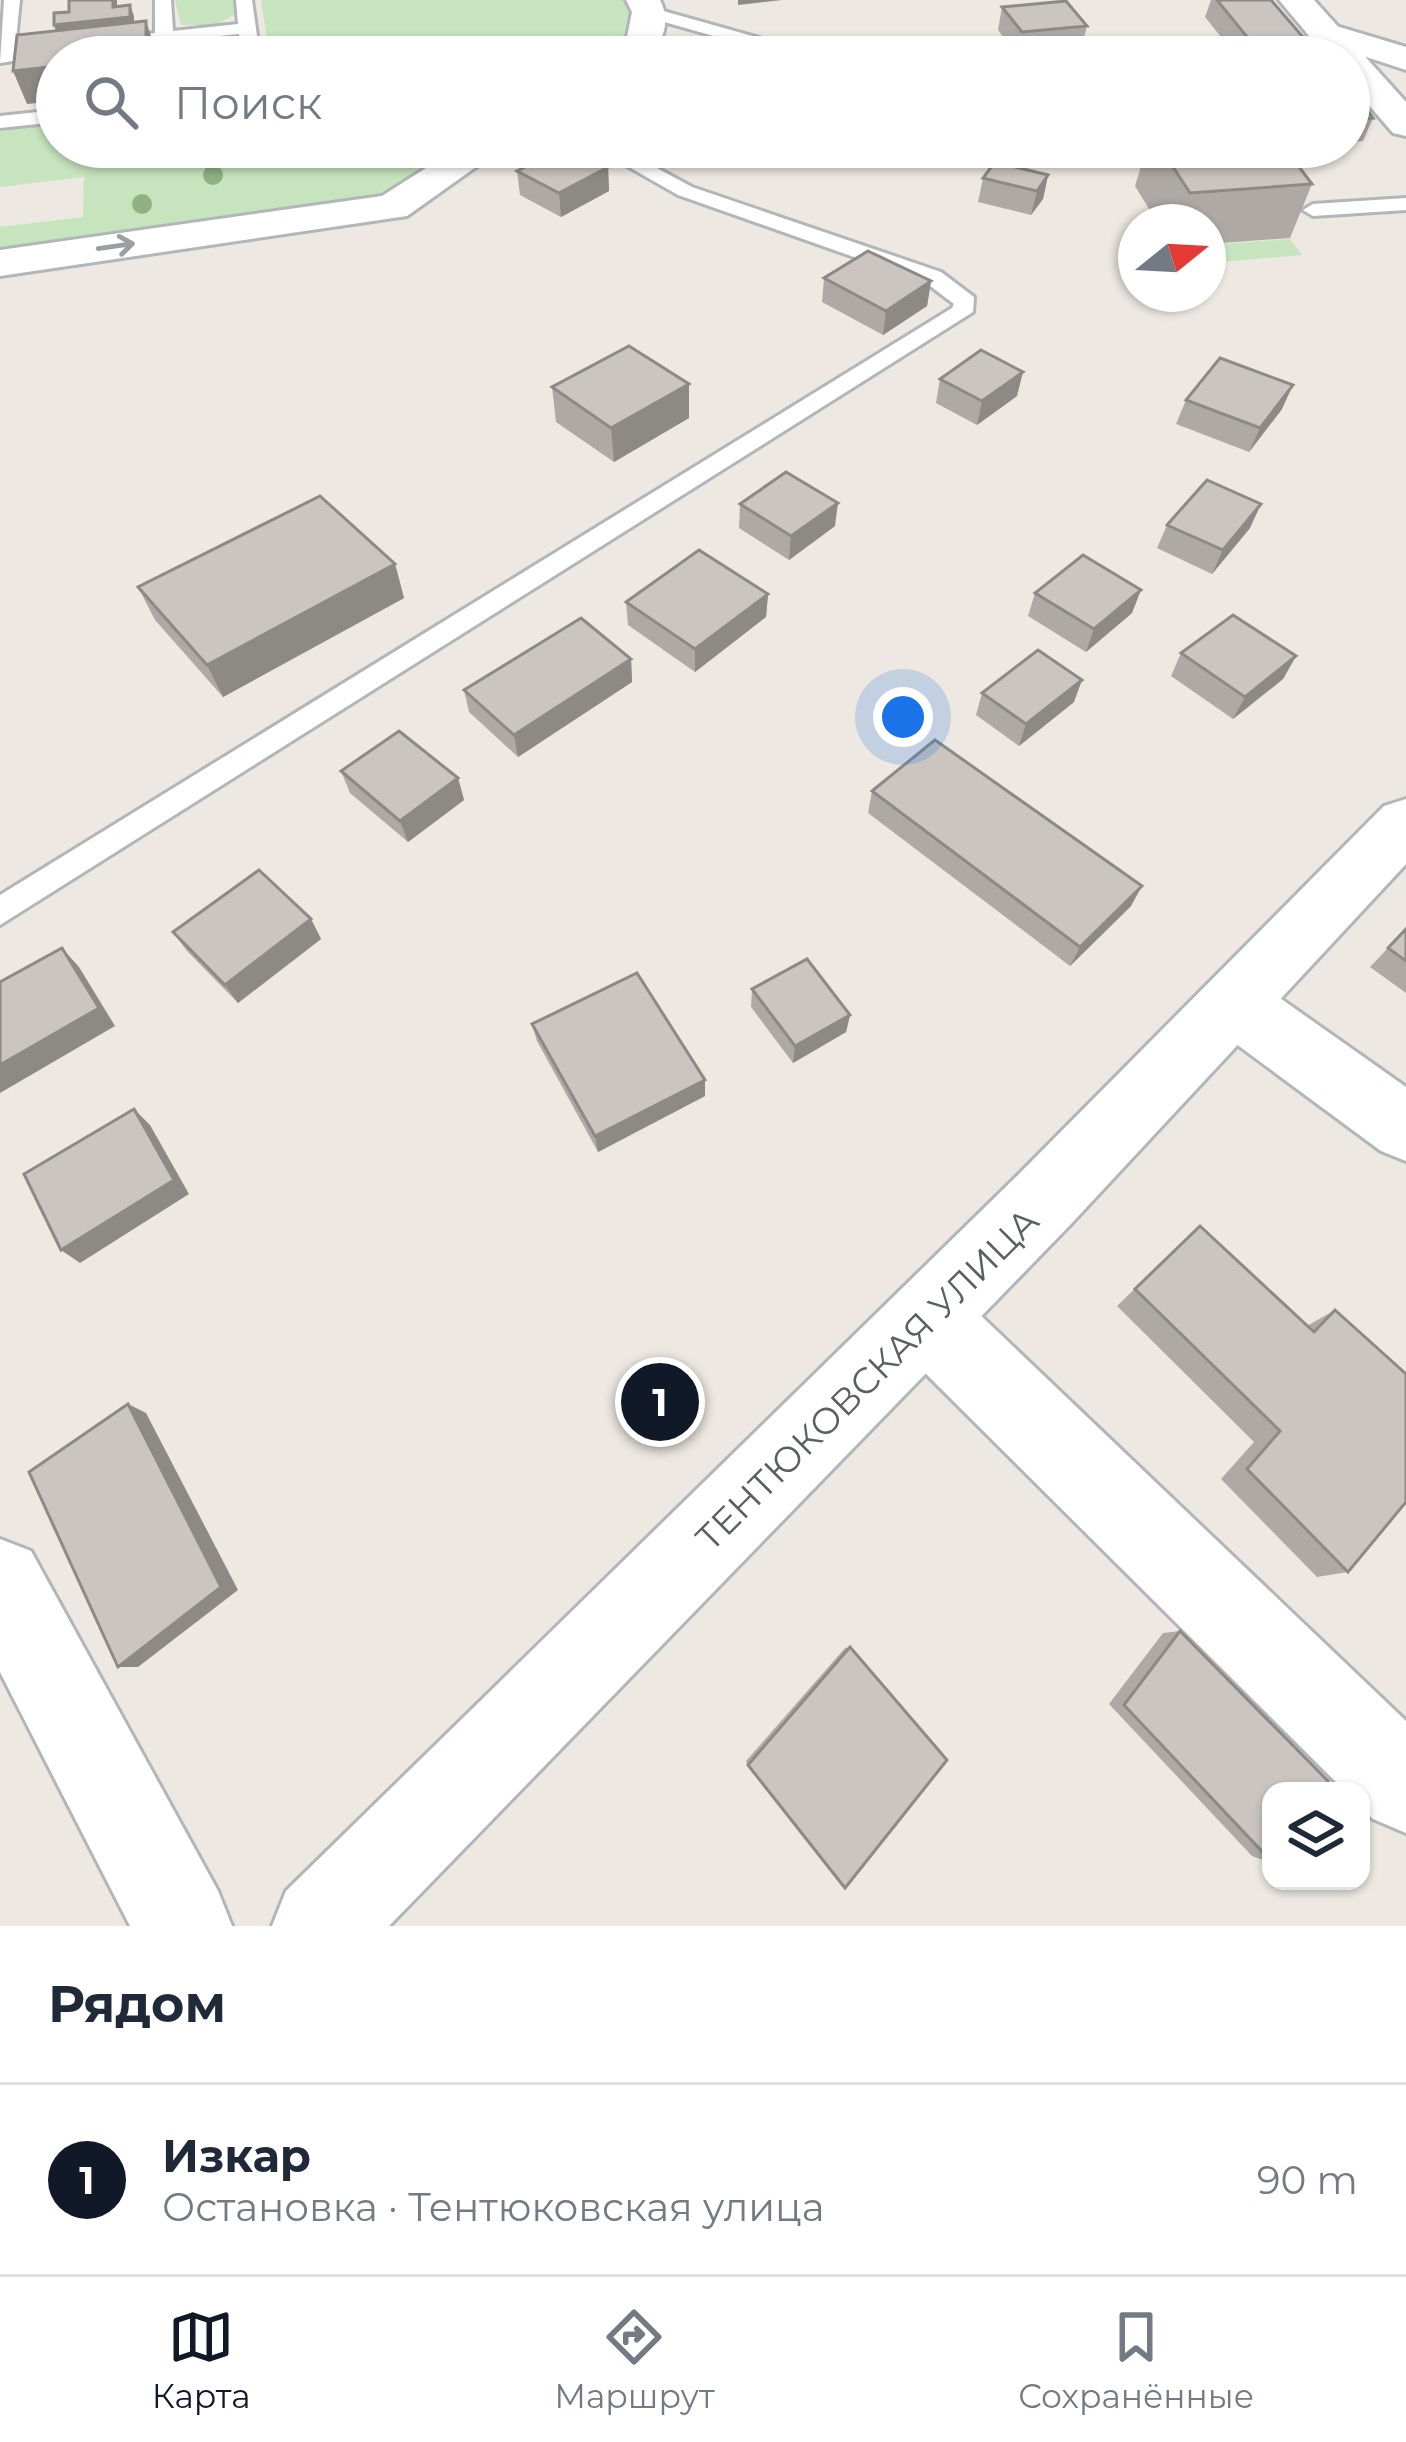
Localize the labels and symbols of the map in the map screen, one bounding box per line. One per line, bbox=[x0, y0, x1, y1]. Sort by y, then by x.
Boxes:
north arrow bbox=[1118, 204, 1226, 312]
one-way arrow bbox=[96, 234, 135, 257]
your location bbox=[873, 687, 933, 747]
street label: ТЕНТЮКОВСКАЯ УЛИЦА bbox=[687, 1198, 1048, 1559]
pin: 1 bbox=[621, 1357, 699, 1447]

